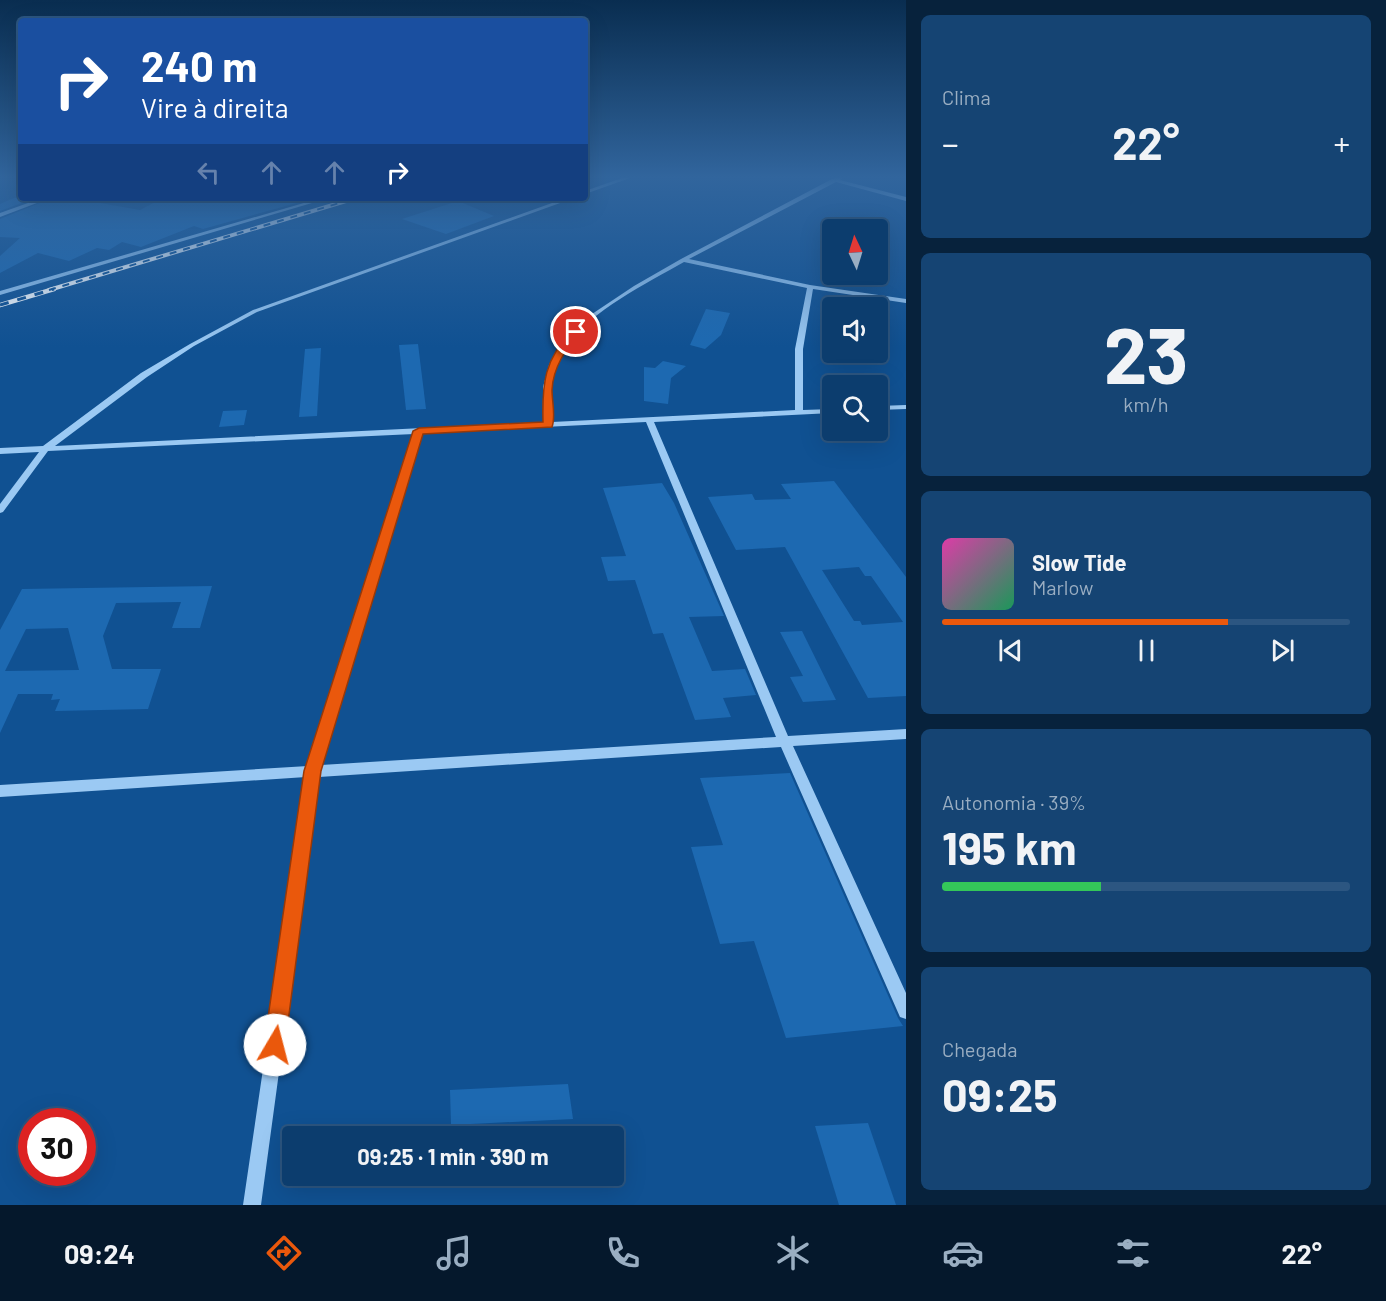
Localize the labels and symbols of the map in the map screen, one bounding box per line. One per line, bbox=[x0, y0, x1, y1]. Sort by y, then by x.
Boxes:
north arrow bbox=[822, 219, 888, 285]
pin bbox=[550, 306, 601, 357]
position arrow bbox=[243, 1013, 307, 1077]
speed limit sign: 30 bbox=[18, 1108, 96, 1186]

